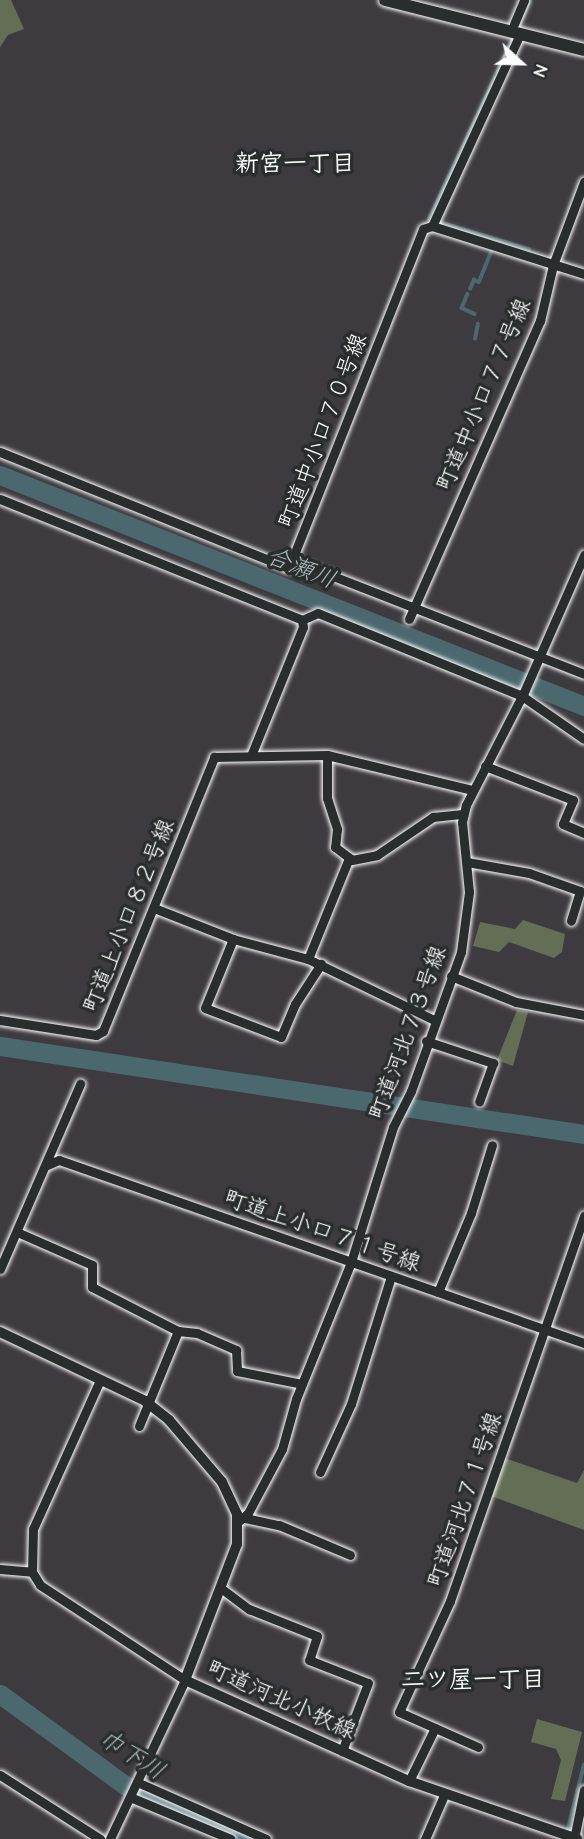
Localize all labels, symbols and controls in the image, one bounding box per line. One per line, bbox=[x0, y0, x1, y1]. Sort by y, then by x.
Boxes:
north arrow bbox=[486, 28, 556, 98]
text: N bbox=[528, 61, 553, 81]
district label: 新宮一丁目 bbox=[235, 150, 355, 178]
street label: 町道中小口７７号線 bbox=[431, 294, 537, 496]
street label: 町道中小口７０号線 bbox=[273, 329, 373, 533]
water label: 合瀬川 bbox=[262, 541, 340, 595]
street label: 町道上小口８２号線 bbox=[77, 815, 181, 1017]
street label: 町道河北７３号線 bbox=[364, 942, 452, 1124]
street label: 町道上小口７１号線 bbox=[220, 1184, 424, 1278]
street label: 町道河北７１号線 bbox=[422, 1409, 508, 1591]
street label: 町道河北小牧線 bbox=[202, 1655, 360, 1745]
district label: 二ツ屋一丁目 bbox=[401, 1666, 545, 1694]
water label: 巾下川 bbox=[94, 1724, 170, 1786]

